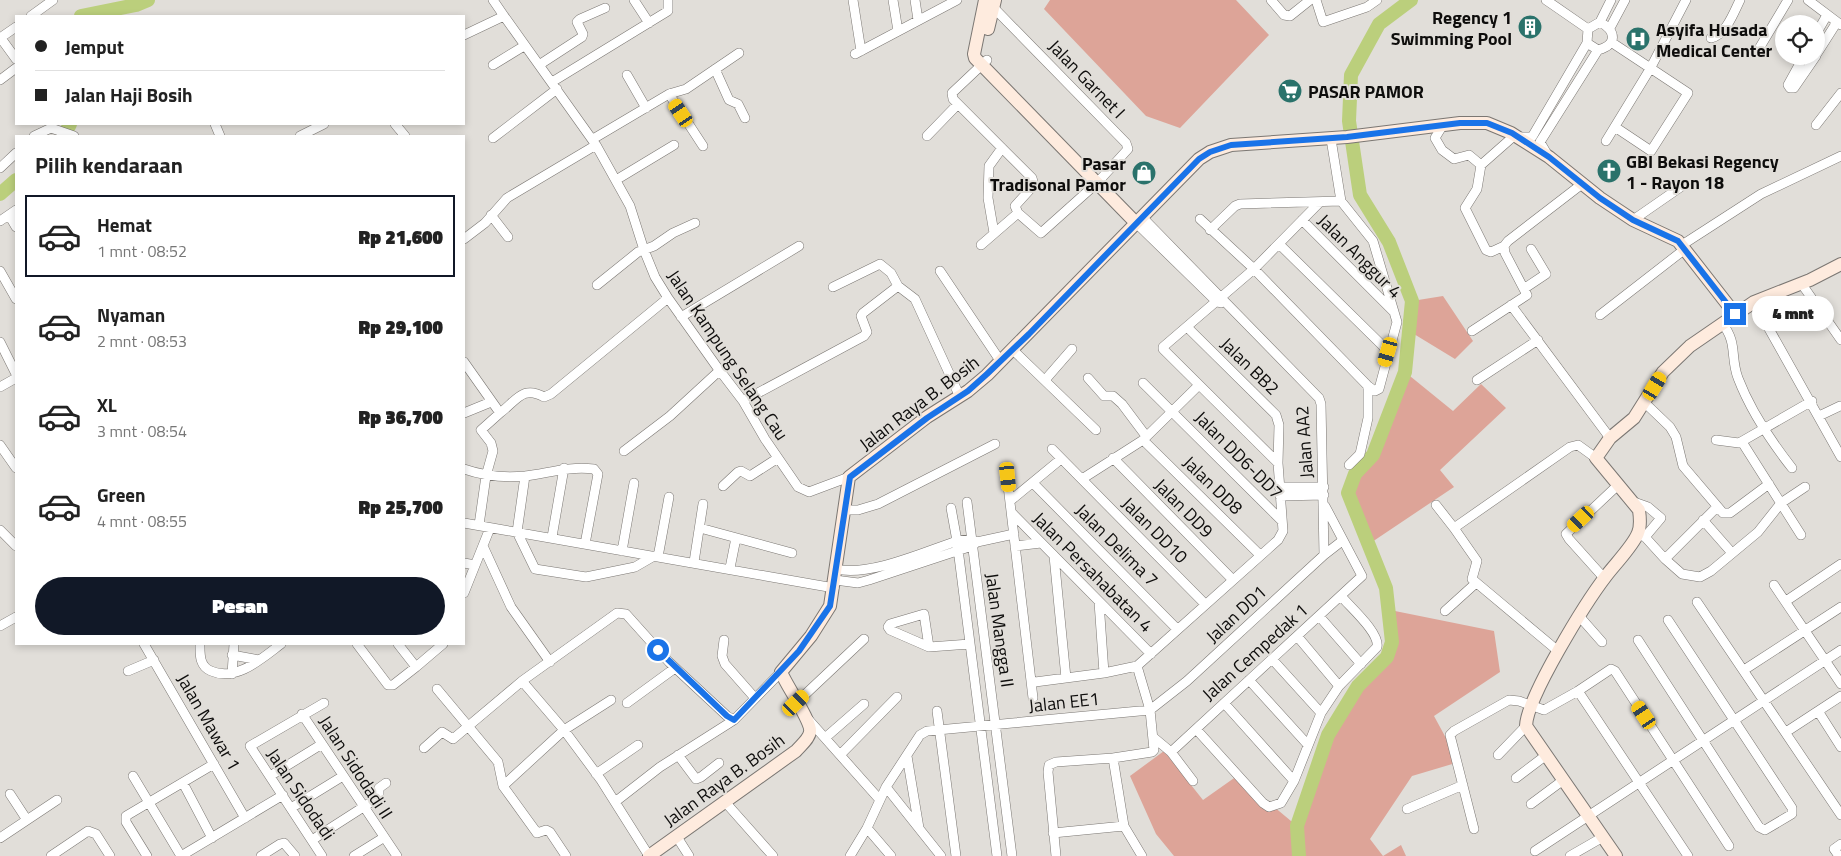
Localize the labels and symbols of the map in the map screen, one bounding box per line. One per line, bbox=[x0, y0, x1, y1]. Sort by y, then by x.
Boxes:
place label: Regency 1 Swimming Pool bbox=[1391, 4, 1512, 52]
building icon: Regency 1 Swimming Pool bbox=[1517, 14, 1543, 40]
place label: Asyifa Husada Medical Center bbox=[1656, 16, 1773, 64]
hospital icon: Asyifa Husada Medical Center bbox=[1625, 26, 1651, 52]
street label: Jalan Garnet I bbox=[1042, 33, 1132, 125]
supermarket icon: PASAR PAMOR bbox=[1277, 78, 1303, 104]
place label: PASAR PAMOR bbox=[1308, 78, 1424, 105]
car bbox=[666, 96, 695, 130]
place label: GBI Bekasi Regency 1 - Rayon 18 bbox=[1626, 148, 1779, 196]
place label: Pasar Tradisonal Pamor bbox=[990, 150, 1126, 198]
church icon: GBI Bekasi Regency 1 - Rayon 18 bbox=[1596, 158, 1622, 184]
shop icon: Pasar Tradisonal Pamor bbox=[1131, 160, 1157, 186]
street label: Jalan Anggur 4 bbox=[1312, 208, 1408, 304]
street label: Jalan Kampung Selang Cau bbox=[661, 264, 795, 446]
callout: 4 mnt bbox=[1752, 296, 1835, 332]
route end bbox=[1724, 303, 1746, 325]
street label: Jalan BB2 bbox=[1214, 331, 1286, 401]
car bbox=[1376, 336, 1399, 368]
street label: Jalan Raya B. Bosih bbox=[853, 349, 985, 457]
car bbox=[1640, 369, 1669, 403]
street label: Jalan DD6-DD7 bbox=[1189, 405, 1289, 505]
street label: Jalan AA2 bbox=[1288, 405, 1320, 479]
street label: Jalan DD8 bbox=[1177, 449, 1249, 521]
car bbox=[998, 461, 1017, 493]
street label: Jalan DD9 bbox=[1148, 472, 1220, 544]
street label: Jalan DD10 bbox=[1116, 491, 1194, 569]
street label: Jalan Delima 7 bbox=[1069, 497, 1165, 593]
car bbox=[1564, 503, 1597, 535]
street label: Jalan Persahabatan 4 bbox=[1027, 506, 1159, 638]
street label: Jalan Mangga II bbox=[979, 571, 1021, 689]
street label: Jalan DD1 bbox=[1200, 579, 1272, 649]
street label: Jalan Cempedak 1 bbox=[1196, 597, 1314, 707]
route start bbox=[647, 639, 669, 661]
street label: Jalan Mawar 1 bbox=[170, 668, 248, 776]
street label: Jalan EE1 bbox=[1027, 685, 1101, 719]
car bbox=[779, 687, 812, 719]
car bbox=[1629, 698, 1658, 732]
street label: Jalan Sidodadi II bbox=[312, 710, 400, 824]
street label: Jalan Raya B. Bosih bbox=[658, 727, 790, 833]
street label: Jalan Sidodadi bbox=[260, 743, 342, 845]

